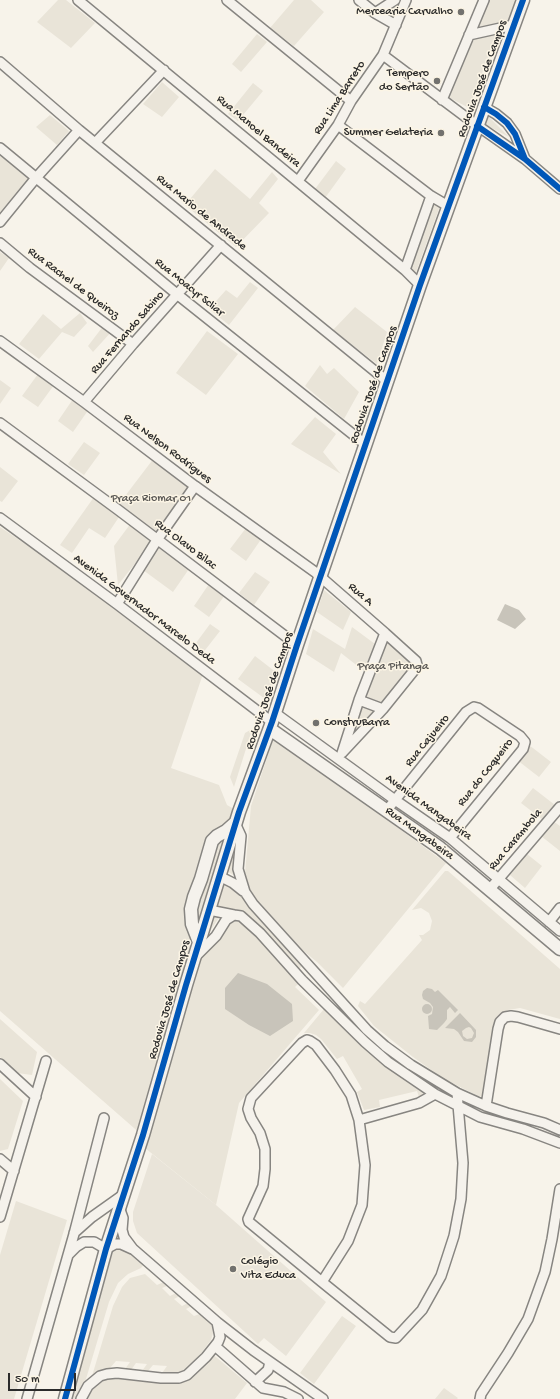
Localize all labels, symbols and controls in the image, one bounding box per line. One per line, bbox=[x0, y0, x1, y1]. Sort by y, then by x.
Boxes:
place label: Mercearia Carvalho bbox=[356, 5, 453, 19]
marker: Mercearia Carvalho bbox=[456, 7, 466, 17]
street label: Rodovia José de Campos bbox=[455, 19, 511, 139]
street label: Rua Lima Barreto bbox=[311, 58, 369, 138]
place label: Tempero do Sertão bbox=[379, 67, 429, 95]
marker: Tempero do Sertão bbox=[432, 76, 442, 86]
street label: Rua Manoel Bandeira bbox=[213, 93, 303, 171]
place label: Summer Gelateria bbox=[344, 126, 433, 140]
marker: Summer Gelateria bbox=[436, 128, 446, 138]
street label: Rua Mario de Andrade bbox=[153, 172, 249, 254]
street label: Rua Rachel de Queiroz bbox=[24, 245, 122, 323]
street label: Rua Moacyr Scliar bbox=[151, 255, 227, 321]
street label: Rua Fernando Sabino bbox=[88, 289, 168, 377]
street label: Rodovia José de Campos bbox=[347, 324, 401, 446]
street label: Rua Nelson Rodrigues bbox=[120, 411, 214, 487]
park label: Praça Riomar 01 bbox=[111, 492, 191, 506]
street label: Rua Olavo Bilac bbox=[151, 517, 219, 573]
street label: Avenida Governador Marcelo Deda bbox=[70, 552, 218, 668]
street label: Rua A bbox=[345, 580, 375, 610]
street label: Rodovia José de Campos bbox=[243, 630, 297, 752]
park label: Praça Pitanga bbox=[357, 660, 429, 674]
street label: Rua Cajueiro bbox=[403, 712, 453, 770]
place label: ConstruBarra bbox=[324, 716, 390, 730]
marker: ConstruBarra bbox=[311, 718, 321, 728]
street label: Rua do Coqueiro bbox=[455, 736, 517, 810]
street label: Avenida Mangabeira bbox=[382, 772, 474, 844]
street label: Rua Mangabeira bbox=[382, 804, 456, 864]
street label: Rua Carambola bbox=[486, 806, 546, 874]
street label: Rodovia José de Campos bbox=[146, 939, 194, 1061]
place label: Colégio Vita Educa bbox=[241, 1255, 296, 1283]
marker: Colégio Vita Educa bbox=[228, 1264, 238, 1274]
scale bar bbox=[10, 1365, 78, 1391]
text: 50 m bbox=[15, 1373, 40, 1387]

